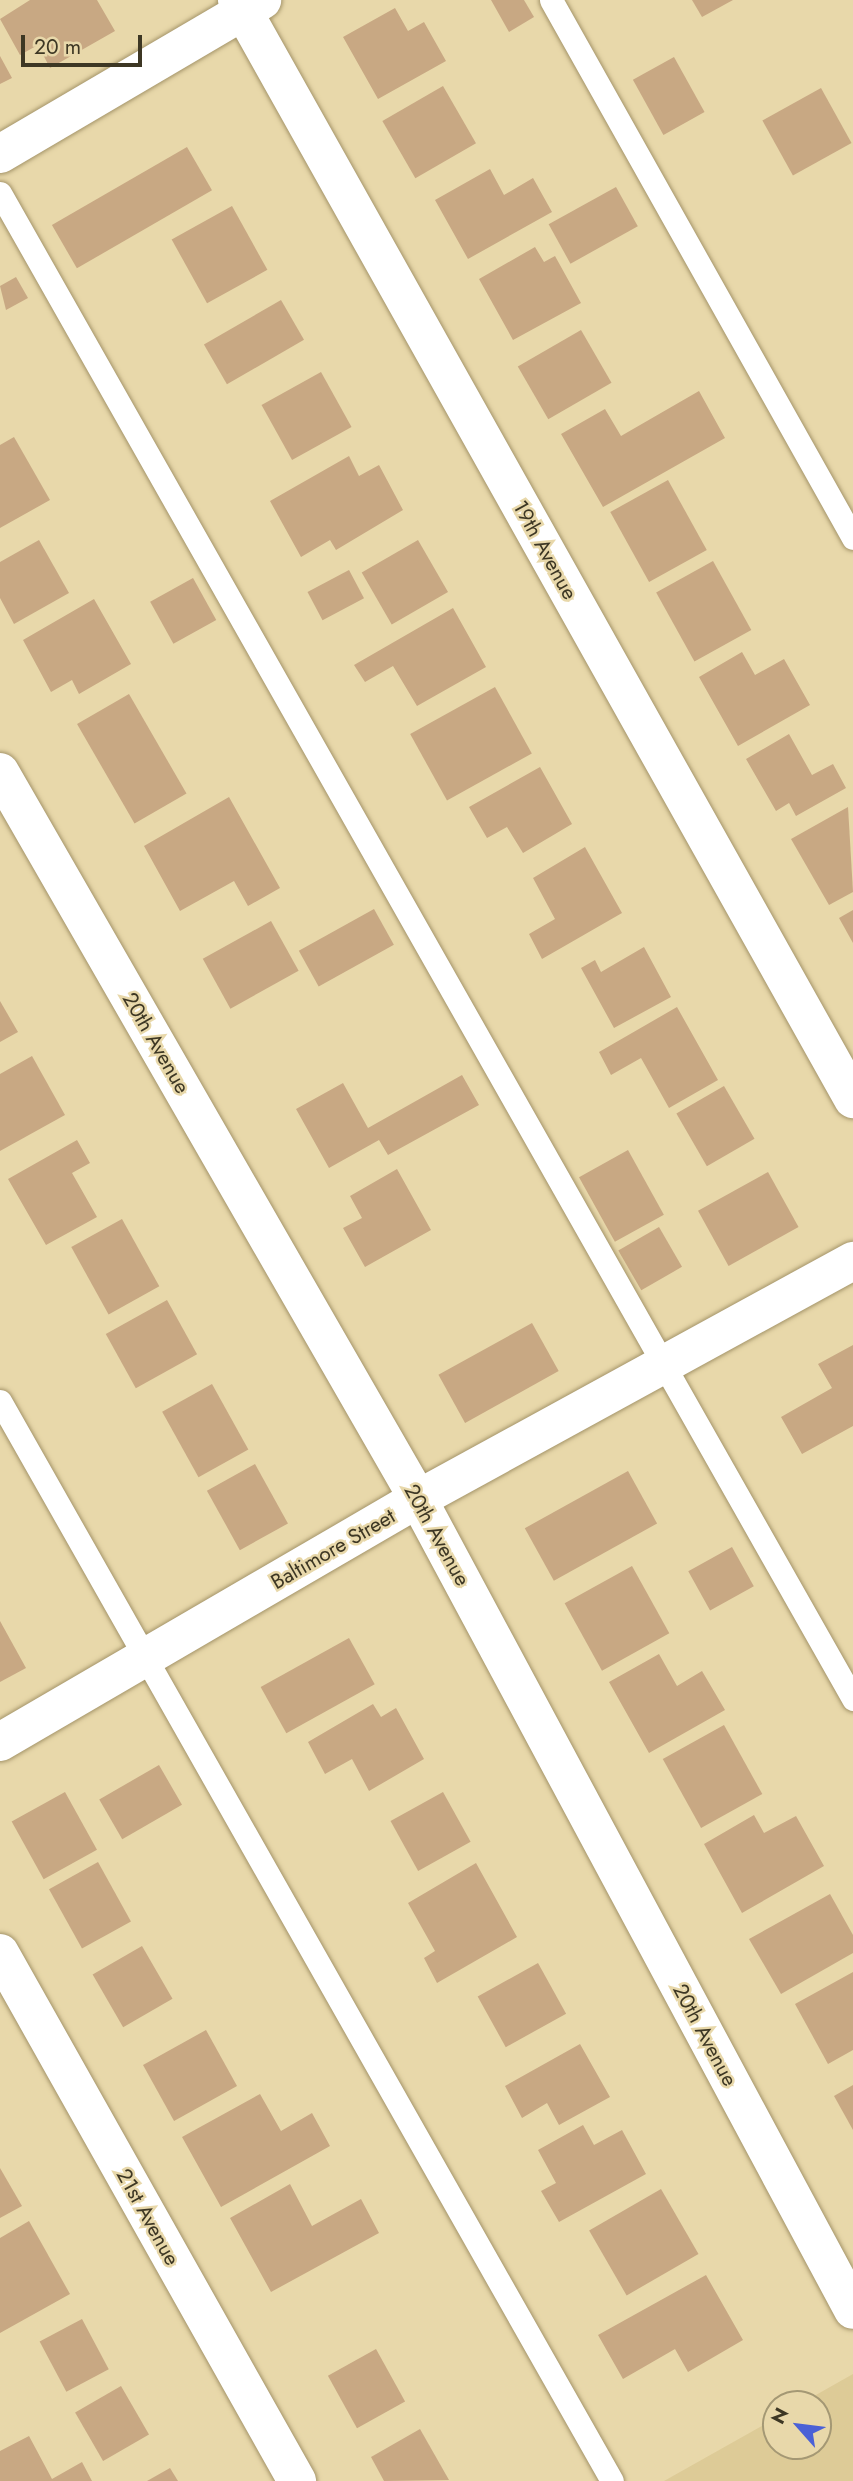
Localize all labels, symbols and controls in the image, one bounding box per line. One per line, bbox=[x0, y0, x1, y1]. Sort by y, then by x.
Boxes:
scale bar bbox=[24, 21, 145, 65]
text: 20 m bbox=[34, 32, 81, 62]
street label: 19th Avenue bbox=[507, 496, 583, 604]
street label: 20th Avenue bbox=[117, 988, 195, 1098]
street label: 20th Avenue bbox=[399, 1480, 475, 1590]
street label: Baltimore Street bbox=[266, 1503, 400, 1595]
street label: 20th Avenue bbox=[668, 1979, 742, 2091]
street label: 21st Avenue bbox=[111, 2164, 185, 2270]
north arrow bbox=[762, 2390, 832, 2460]
text: N bbox=[764, 2403, 795, 2429]

